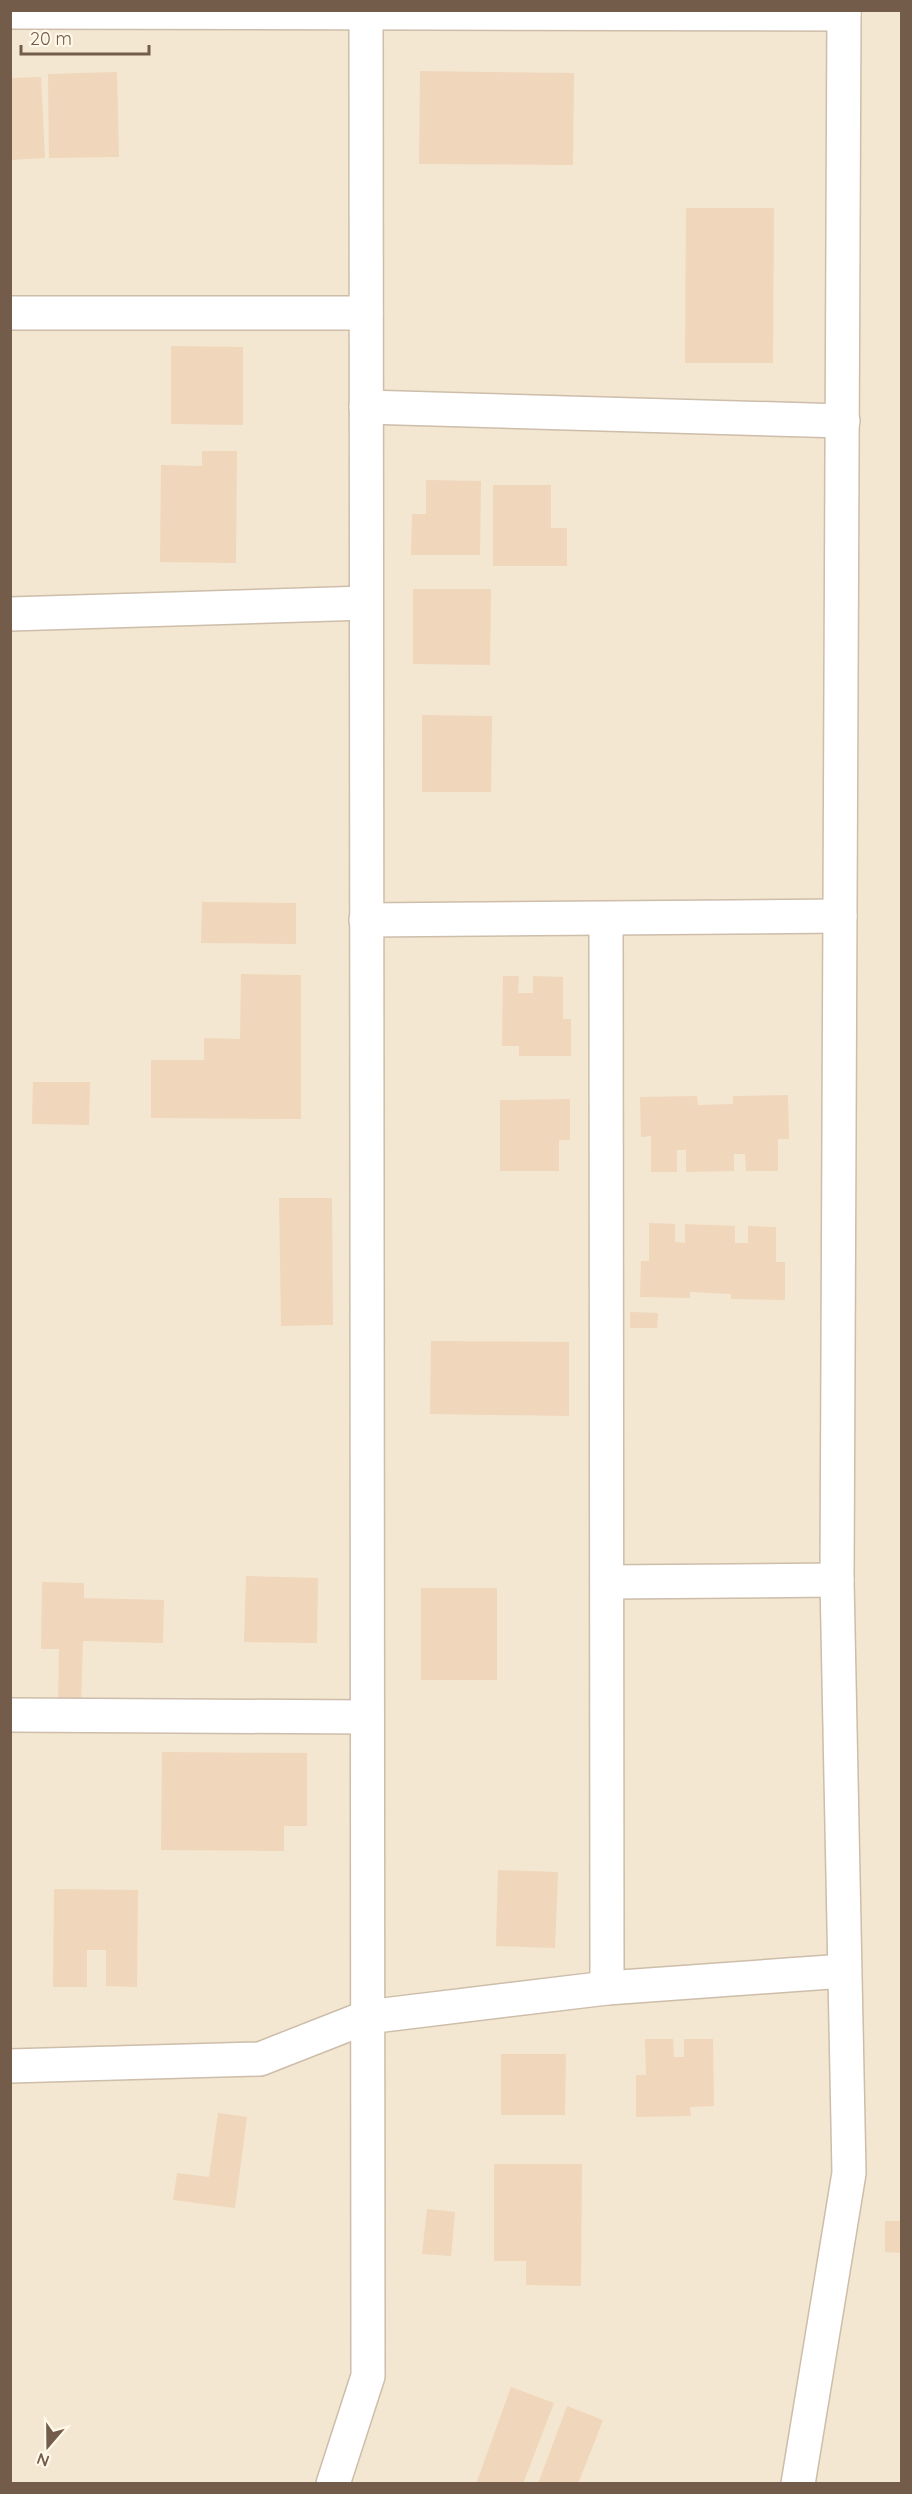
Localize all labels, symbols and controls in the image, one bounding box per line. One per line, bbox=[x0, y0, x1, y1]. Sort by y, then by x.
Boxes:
scale bar bbox=[21, 18, 148, 56]
text: 20 m bbox=[30, 27, 72, 50]
north arrow bbox=[18, 2416, 78, 2476]
text: N bbox=[34, 2449, 52, 2472]

